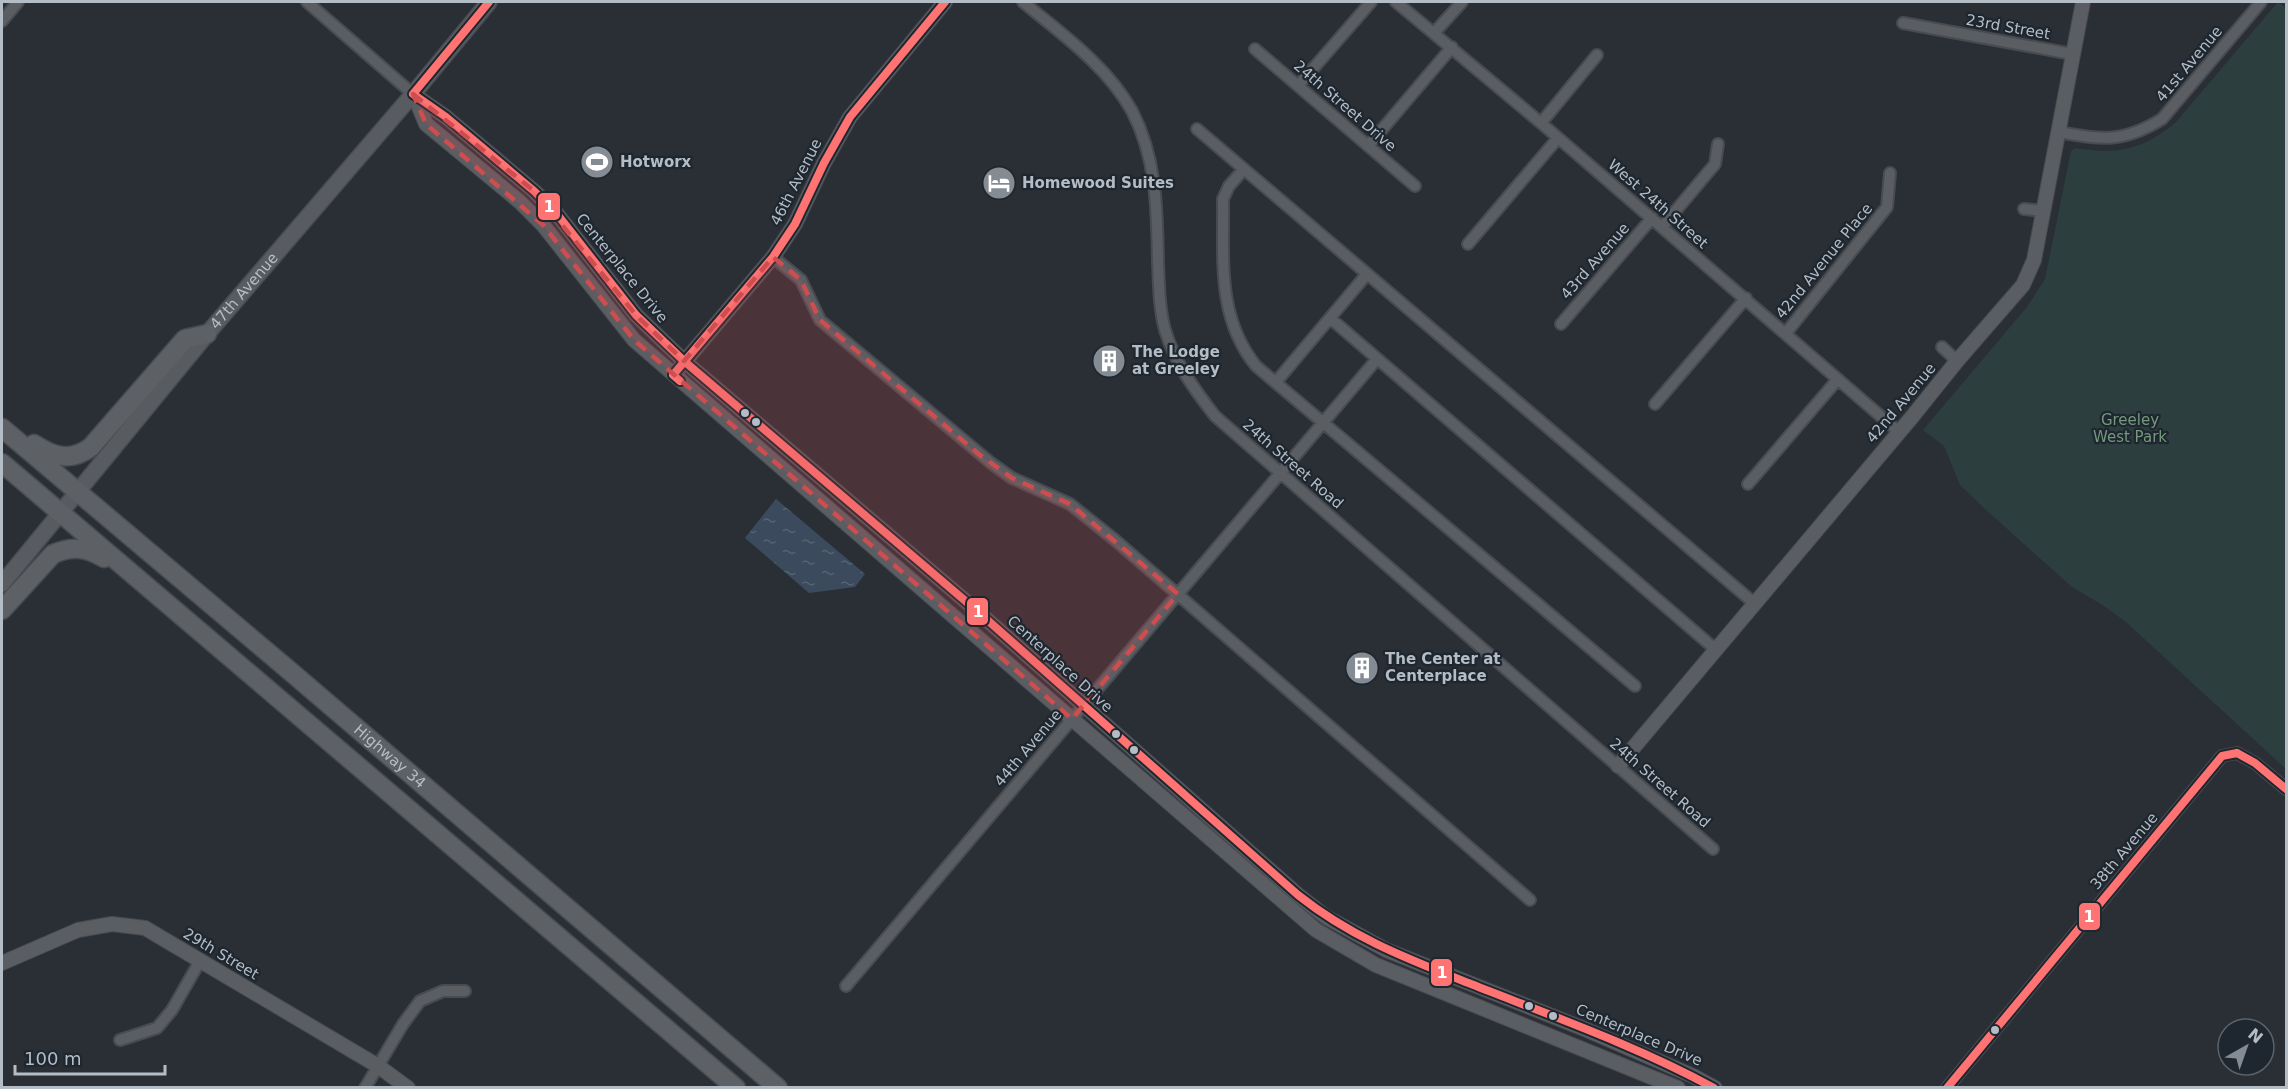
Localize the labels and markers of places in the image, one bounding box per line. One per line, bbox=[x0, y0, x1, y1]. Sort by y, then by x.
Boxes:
sports icon: Hotworx bbox=[579, 144, 615, 180]
place label: Hotworx bbox=[620, 153, 692, 171]
hotel icon: Homewood Suites bbox=[981, 165, 1017, 201]
place label: Homewood Suites bbox=[1022, 174, 1174, 192]
building icon: The Lodge at Greeley bbox=[1091, 343, 1127, 379]
place label: The Lodge at Greeley bbox=[1132, 343, 1220, 378]
unlabelled marker bbox=[739, 407, 751, 419]
unlabelled marker bbox=[750, 416, 762, 428]
building icon: The Center at Centerplace bbox=[1344, 650, 1380, 686]
place label: The Center at Centerplace bbox=[1385, 650, 1500, 685]
unlabelled marker bbox=[1110, 728, 1122, 740]
unlabelled marker bbox=[1128, 744, 1140, 756]
unlabelled marker bbox=[1523, 1000, 1535, 1012]
unlabelled marker bbox=[1547, 1010, 1559, 1022]
unlabelled marker bbox=[1989, 1024, 2001, 1036]

